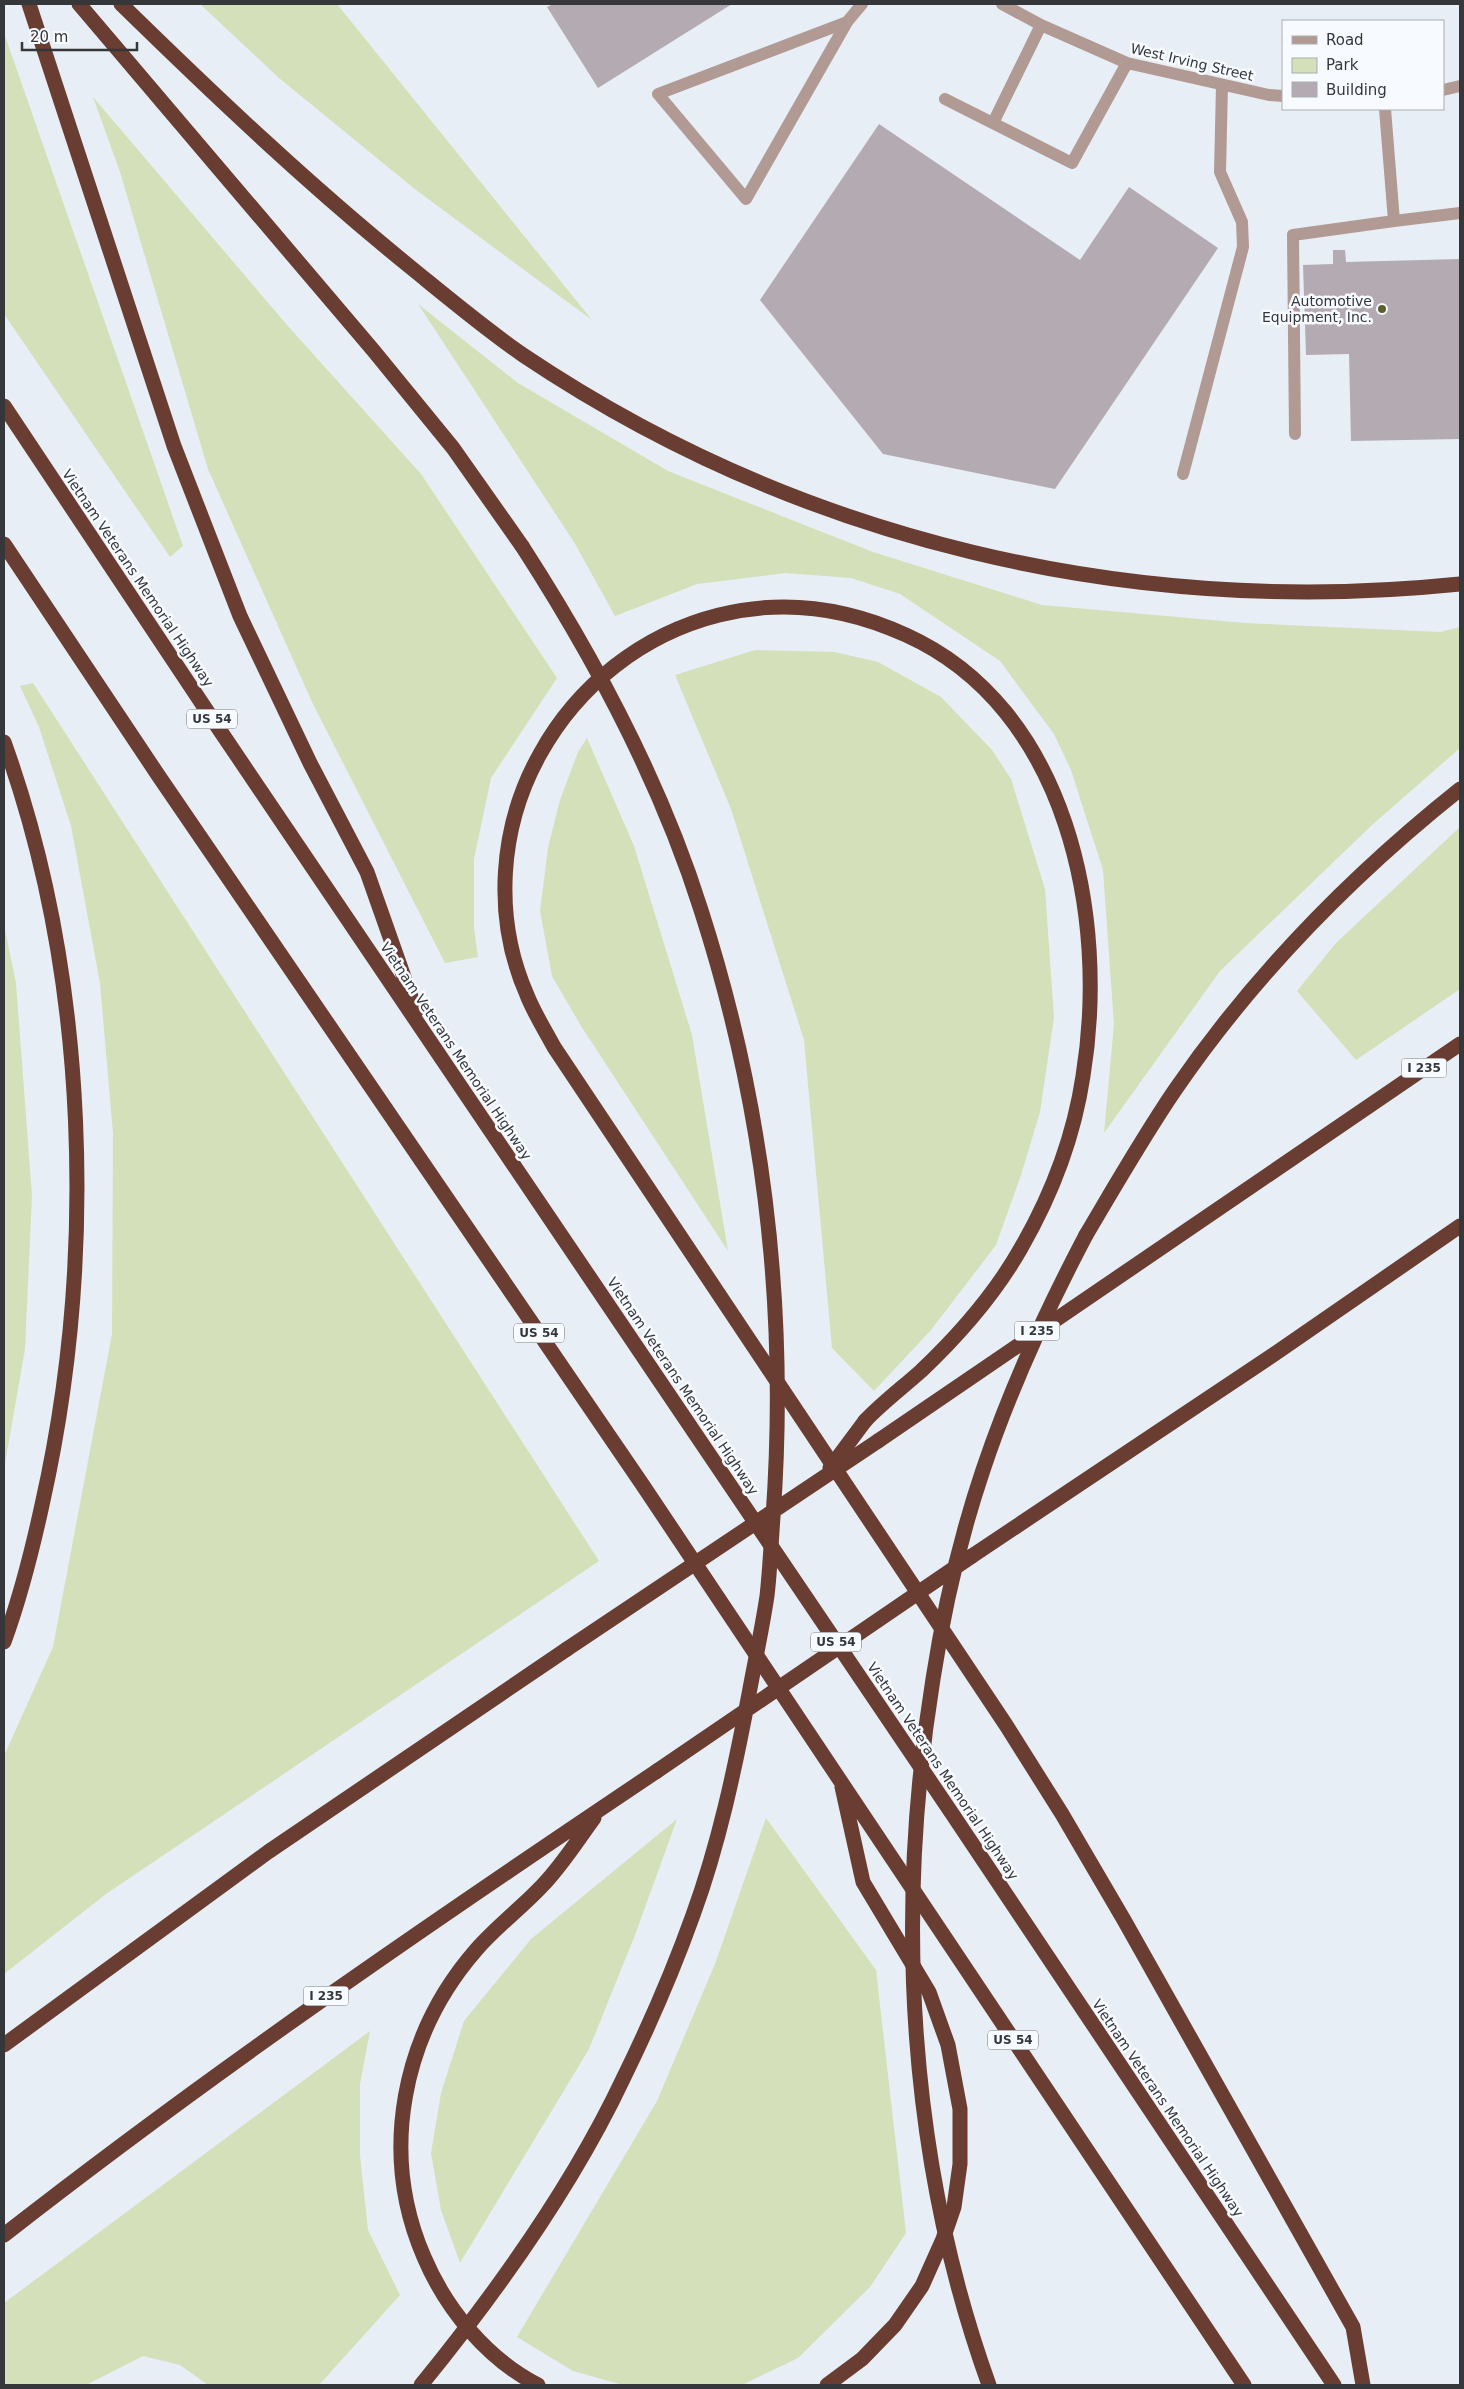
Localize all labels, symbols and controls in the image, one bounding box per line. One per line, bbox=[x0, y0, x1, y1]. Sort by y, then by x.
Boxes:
scale bar bbox=[22, 20, 138, 52]
legend bbox=[1282, 20, 1444, 110]
text: 20 m bbox=[30, 28, 68, 46]
text: Road bbox=[1326, 31, 1364, 49]
street label: West Irving Street bbox=[1129, 40, 1256, 84]
text: Park bbox=[1326, 56, 1359, 74]
text: Building bbox=[1326, 81, 1387, 99]
place label: Automotive Equipment, Inc. bbox=[1262, 293, 1372, 325]
marker: Automotive Equipment, Inc. bbox=[1376, 303, 1388, 315]
street label: Vietnam Veterans Memorial Highway bbox=[59, 466, 217, 690]
road number: US 54 bbox=[187, 710, 237, 729]
street label: Vietnam Veterans Memorial Highway bbox=[377, 939, 535, 1163]
road number: I 235 bbox=[1402, 1058, 1446, 1078]
street label: Vietnam Veterans Memorial Highway bbox=[604, 1274, 762, 1498]
road number: I 235 bbox=[1014, 1322, 1060, 1340]
road number: US 54 bbox=[514, 1324, 564, 1342]
road number: US 54 bbox=[811, 1632, 861, 1651]
street label: Vietnam Veterans Memorial Highway bbox=[864, 1659, 1022, 1883]
road number: I 235 bbox=[304, 1986, 348, 2005]
street label: Vietnam Veterans Memorial Highway bbox=[1089, 1996, 1247, 2220]
road number: US 54 bbox=[988, 2030, 1038, 2050]

